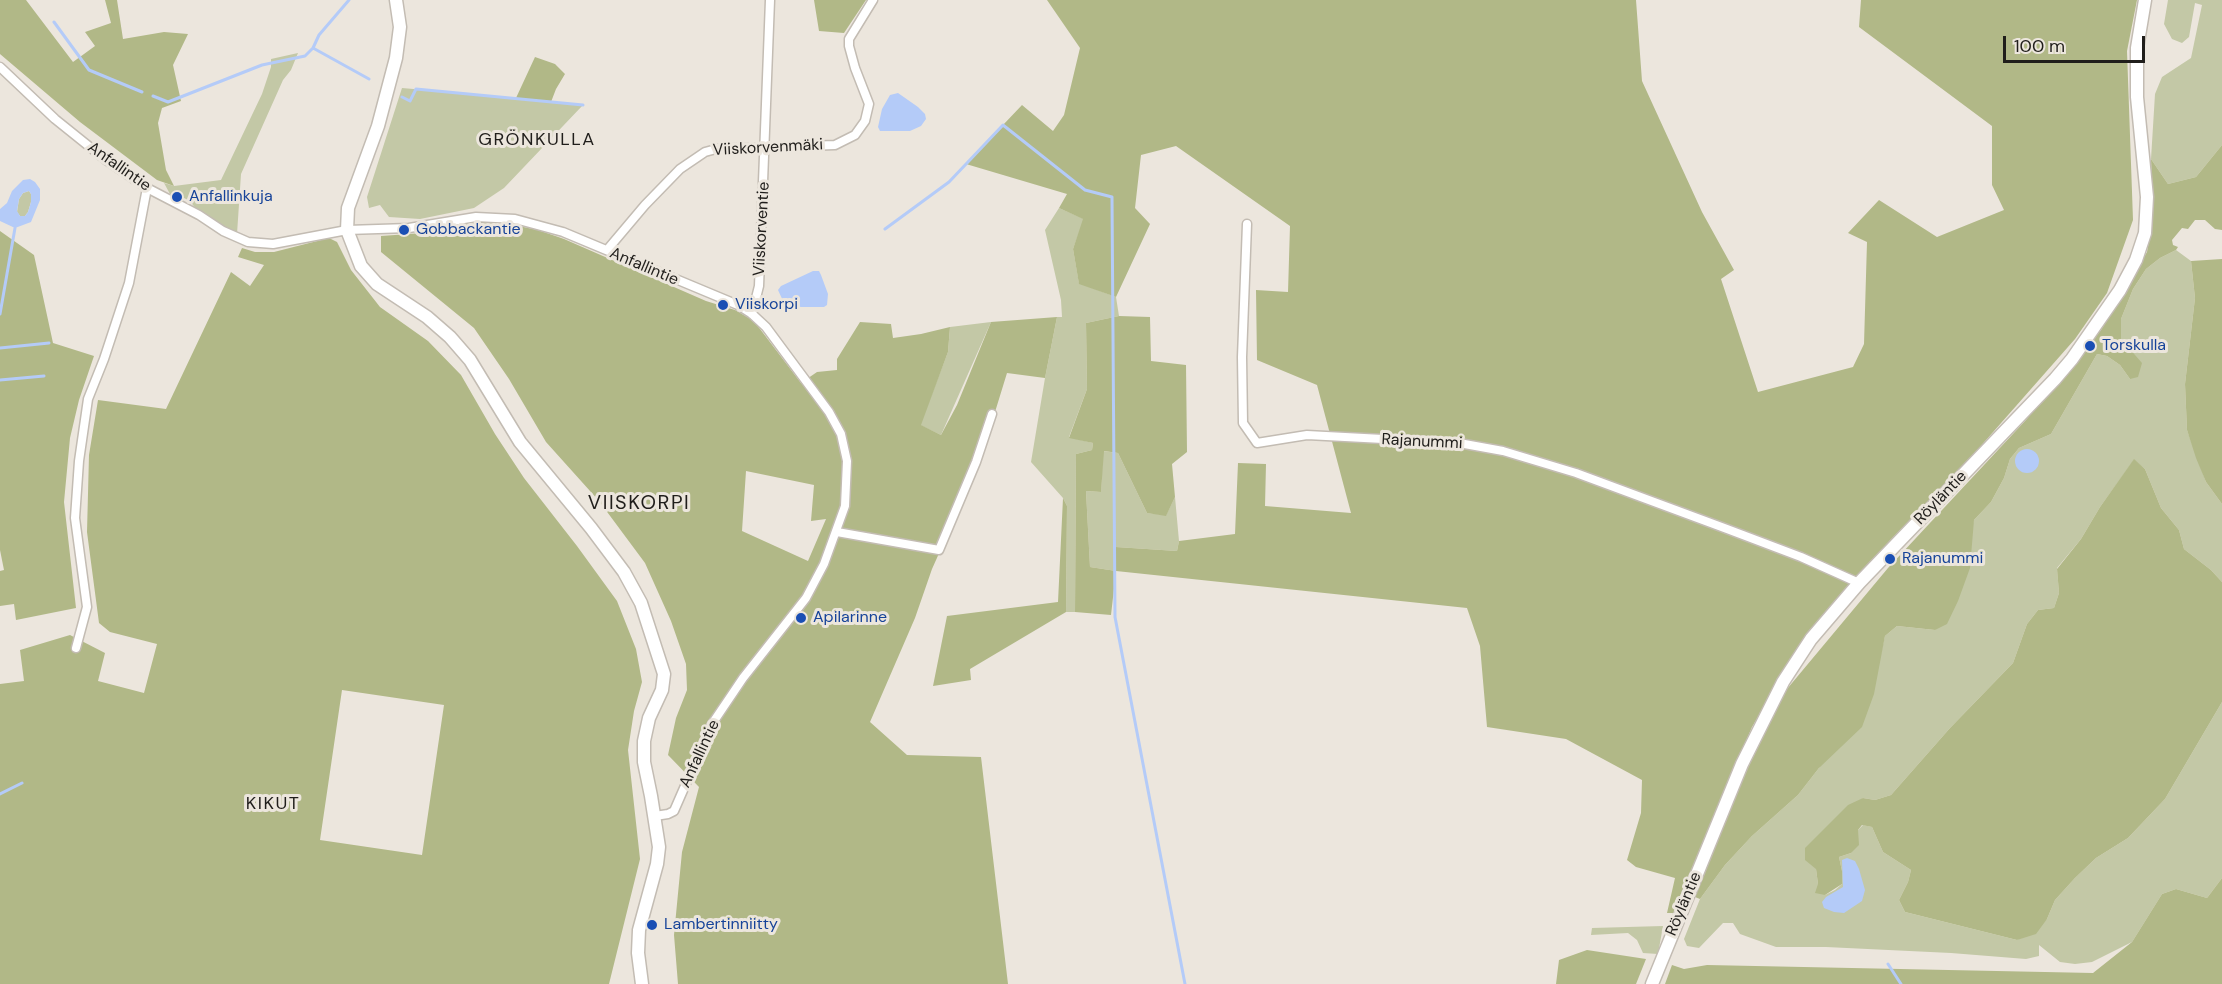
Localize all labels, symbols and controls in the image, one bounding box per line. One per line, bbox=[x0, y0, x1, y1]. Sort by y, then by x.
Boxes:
scale bar bbox=[2006, 24, 2148, 62]
text: 100 m bbox=[2014, 34, 2065, 58]
district label: GRÖNKULLA bbox=[478, 129, 596, 151]
street label: Viiskorvenmäki bbox=[712, 136, 824, 160]
street label: Anfallintie bbox=[84, 138, 154, 196]
street label: Viiskorventie bbox=[750, 181, 774, 277]
place label: Anfallinkuja bbox=[189, 187, 273, 207]
marker: Anfallinkuja bbox=[170, 190, 184, 204]
place label: Gobbackantie bbox=[416, 220, 521, 240]
marker: Gobbackantie bbox=[397, 223, 411, 237]
street label: Anfallintie bbox=[607, 244, 681, 290]
place label: Viiskorpi bbox=[735, 295, 798, 315]
marker: Viiskorpi bbox=[716, 298, 730, 312]
place label: Torskulla bbox=[2102, 336, 2166, 356]
marker: Torskulla bbox=[2083, 339, 2097, 353]
street label: Rajanummi bbox=[1381, 430, 1463, 454]
street label: Röyläntie bbox=[1911, 467, 1971, 529]
district label: VIISKORPI bbox=[588, 492, 690, 516]
place label: Rajanummi bbox=[1902, 549, 1983, 569]
marker: Rajanummi bbox=[1883, 552, 1897, 566]
place label: Apilarinne bbox=[813, 608, 887, 628]
marker: Apilarinne bbox=[794, 611, 808, 625]
street label: Anfallintie bbox=[676, 717, 724, 791]
district label: KIKUT bbox=[246, 793, 300, 815]
street label: Röyläntie bbox=[1662, 869, 1706, 939]
place label: Lambertinniitty bbox=[664, 915, 778, 935]
marker: Lambertinniitty bbox=[645, 918, 659, 932]

